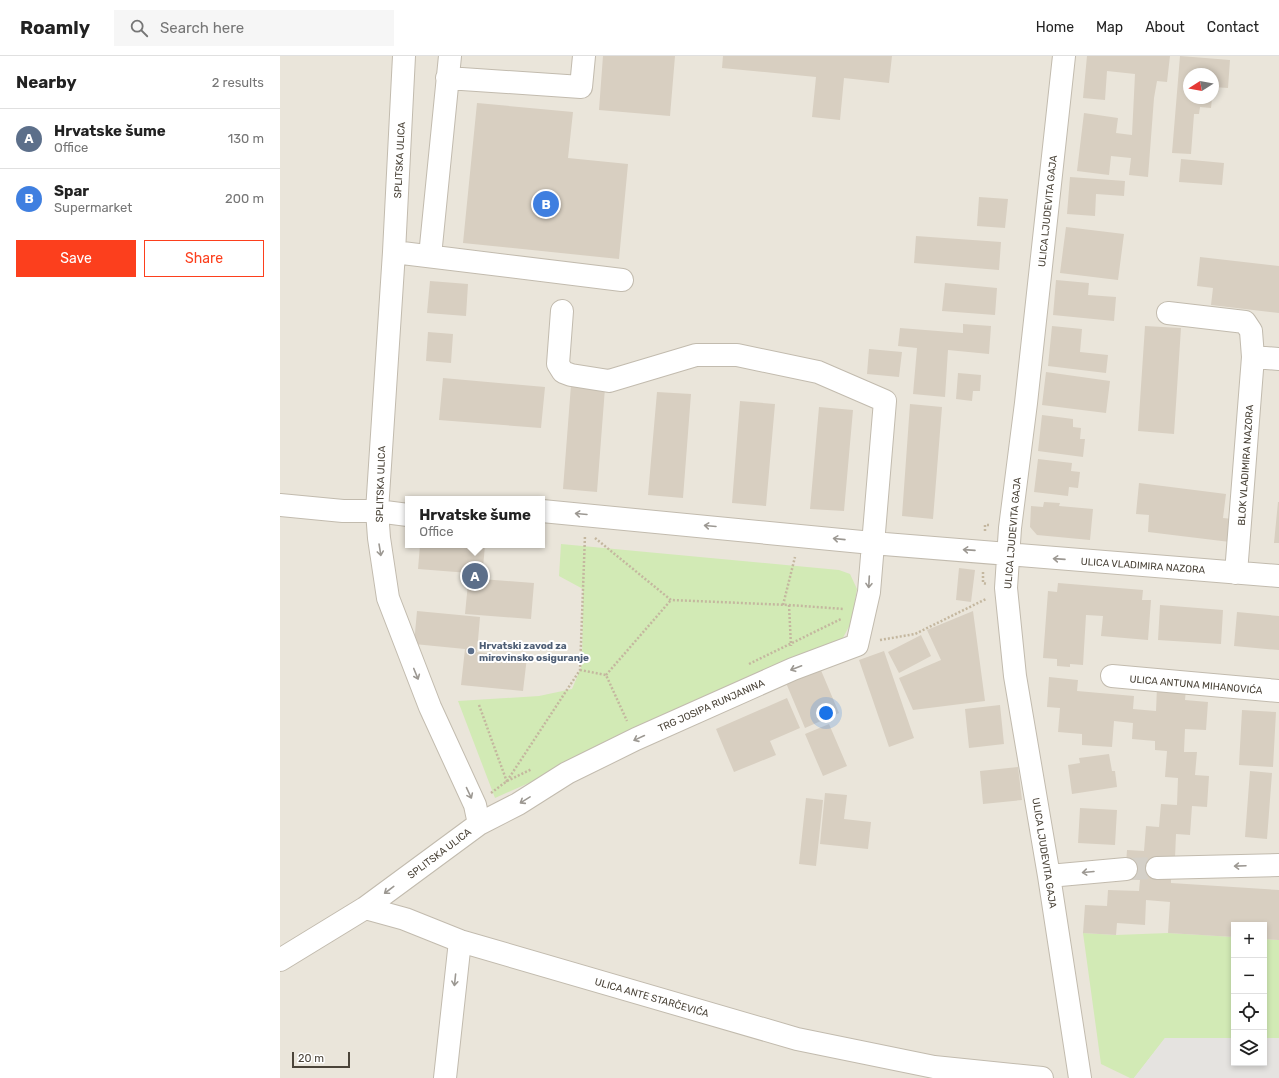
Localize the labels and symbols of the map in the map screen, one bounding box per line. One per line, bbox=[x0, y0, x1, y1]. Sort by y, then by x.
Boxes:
north arrow bbox=[1183, 68, 1219, 104]
street label: SPLITSKA ULICA bbox=[392, 121, 408, 199]
street label: ULICA LJUDEVITA GAJA bbox=[1036, 154, 1060, 267]
pin: B bbox=[533, 189, 559, 219]
street label: BLOK VLADIMIRA NAZORA bbox=[1236, 404, 1256, 526]
street label: SPLITSKA ULICA bbox=[374, 445, 388, 522]
street label: ULICA LJUDEVITA GAJA bbox=[1002, 476, 1024, 589]
one-way arrow bbox=[575, 510, 588, 518]
one-way arrow bbox=[704, 523, 717, 530]
one-way arrow bbox=[833, 535, 846, 543]
one-way arrow bbox=[376, 543, 384, 556]
one-way arrow bbox=[963, 547, 976, 554]
one-way arrow bbox=[1053, 555, 1066, 562]
street label: ULICA VLADIMIRA NAZORA bbox=[1080, 556, 1206, 576]
pin: A bbox=[462, 561, 488, 591]
one-way arrow bbox=[866, 575, 873, 588]
place label: Hrvatski zavod za mirovinsko osiguranje bbox=[479, 640, 589, 664]
marker: Hrvatski zavod za mirovinsko osiguranje bbox=[466, 646, 476, 656]
one-way arrow bbox=[790, 664, 802, 672]
one-way arrow bbox=[413, 667, 421, 679]
street label: ULICA ANTUNA MIHANOVIĆA bbox=[1129, 673, 1263, 697]
street label: TRG JOSIPA RUNJANINA bbox=[656, 677, 767, 735]
your location bbox=[816, 703, 836, 723]
one-way arrow bbox=[633, 735, 645, 742]
one-way arrow bbox=[466, 786, 473, 798]
one-way arrow bbox=[520, 796, 531, 804]
street label: ULICA LJUDEVITA GAJA bbox=[1029, 797, 1059, 910]
street label: SPLITSKA ULICA bbox=[405, 826, 474, 882]
one-way arrow bbox=[1234, 862, 1247, 869]
one-way arrow bbox=[1082, 869, 1095, 876]
one-way arrow bbox=[384, 886, 395, 894]
one-way arrow bbox=[452, 973, 459, 986]
street label: ULICA ANTE STARČEVIĆA bbox=[593, 976, 710, 1020]
scale bar bbox=[292, 1050, 350, 1069]

